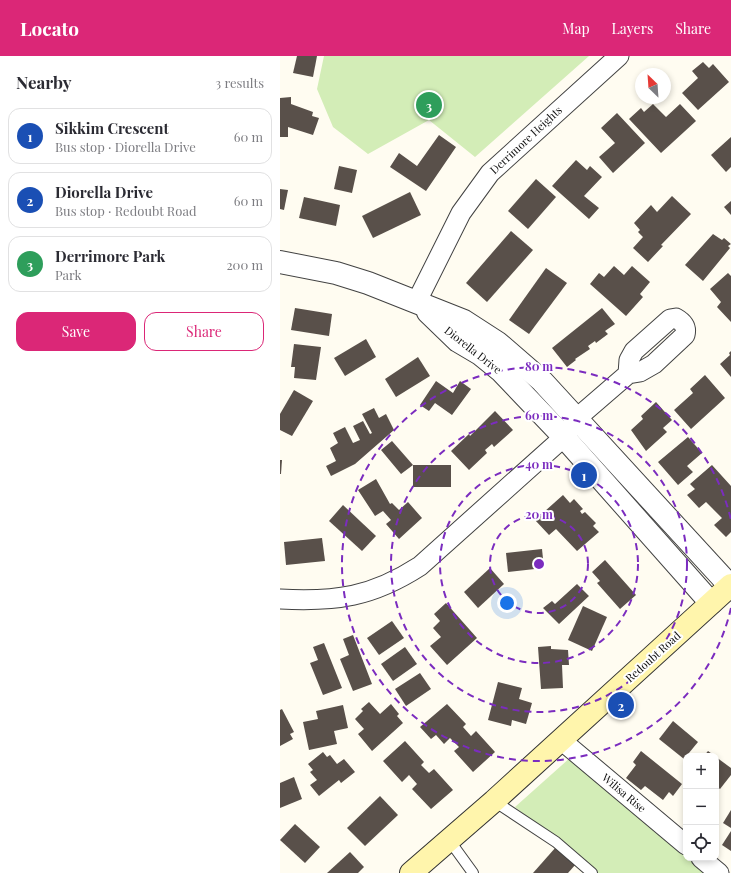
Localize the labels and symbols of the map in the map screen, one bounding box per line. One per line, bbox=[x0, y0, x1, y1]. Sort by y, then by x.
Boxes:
north arrow bbox=[635, 68, 671, 104]
pin: 3 bbox=[416, 90, 442, 120]
street label: Derrimore Heights bbox=[486, 102, 565, 177]
street label: Diorella Drive bbox=[442, 323, 505, 377]
text: 80 m bbox=[525, 358, 553, 374]
text: 60 m bbox=[525, 407, 553, 423]
text: 40 m bbox=[525, 456, 553, 472]
pin: 1 bbox=[571, 460, 597, 490]
text: 20 m bbox=[525, 506, 553, 522]
centre of rings bbox=[532, 557, 546, 571]
your location bbox=[497, 593, 517, 613]
street label: Redoubt Road bbox=[622, 628, 684, 685]
pin: 2 bbox=[608, 690, 634, 720]
street label: Wilisa Rise bbox=[598, 769, 650, 816]

